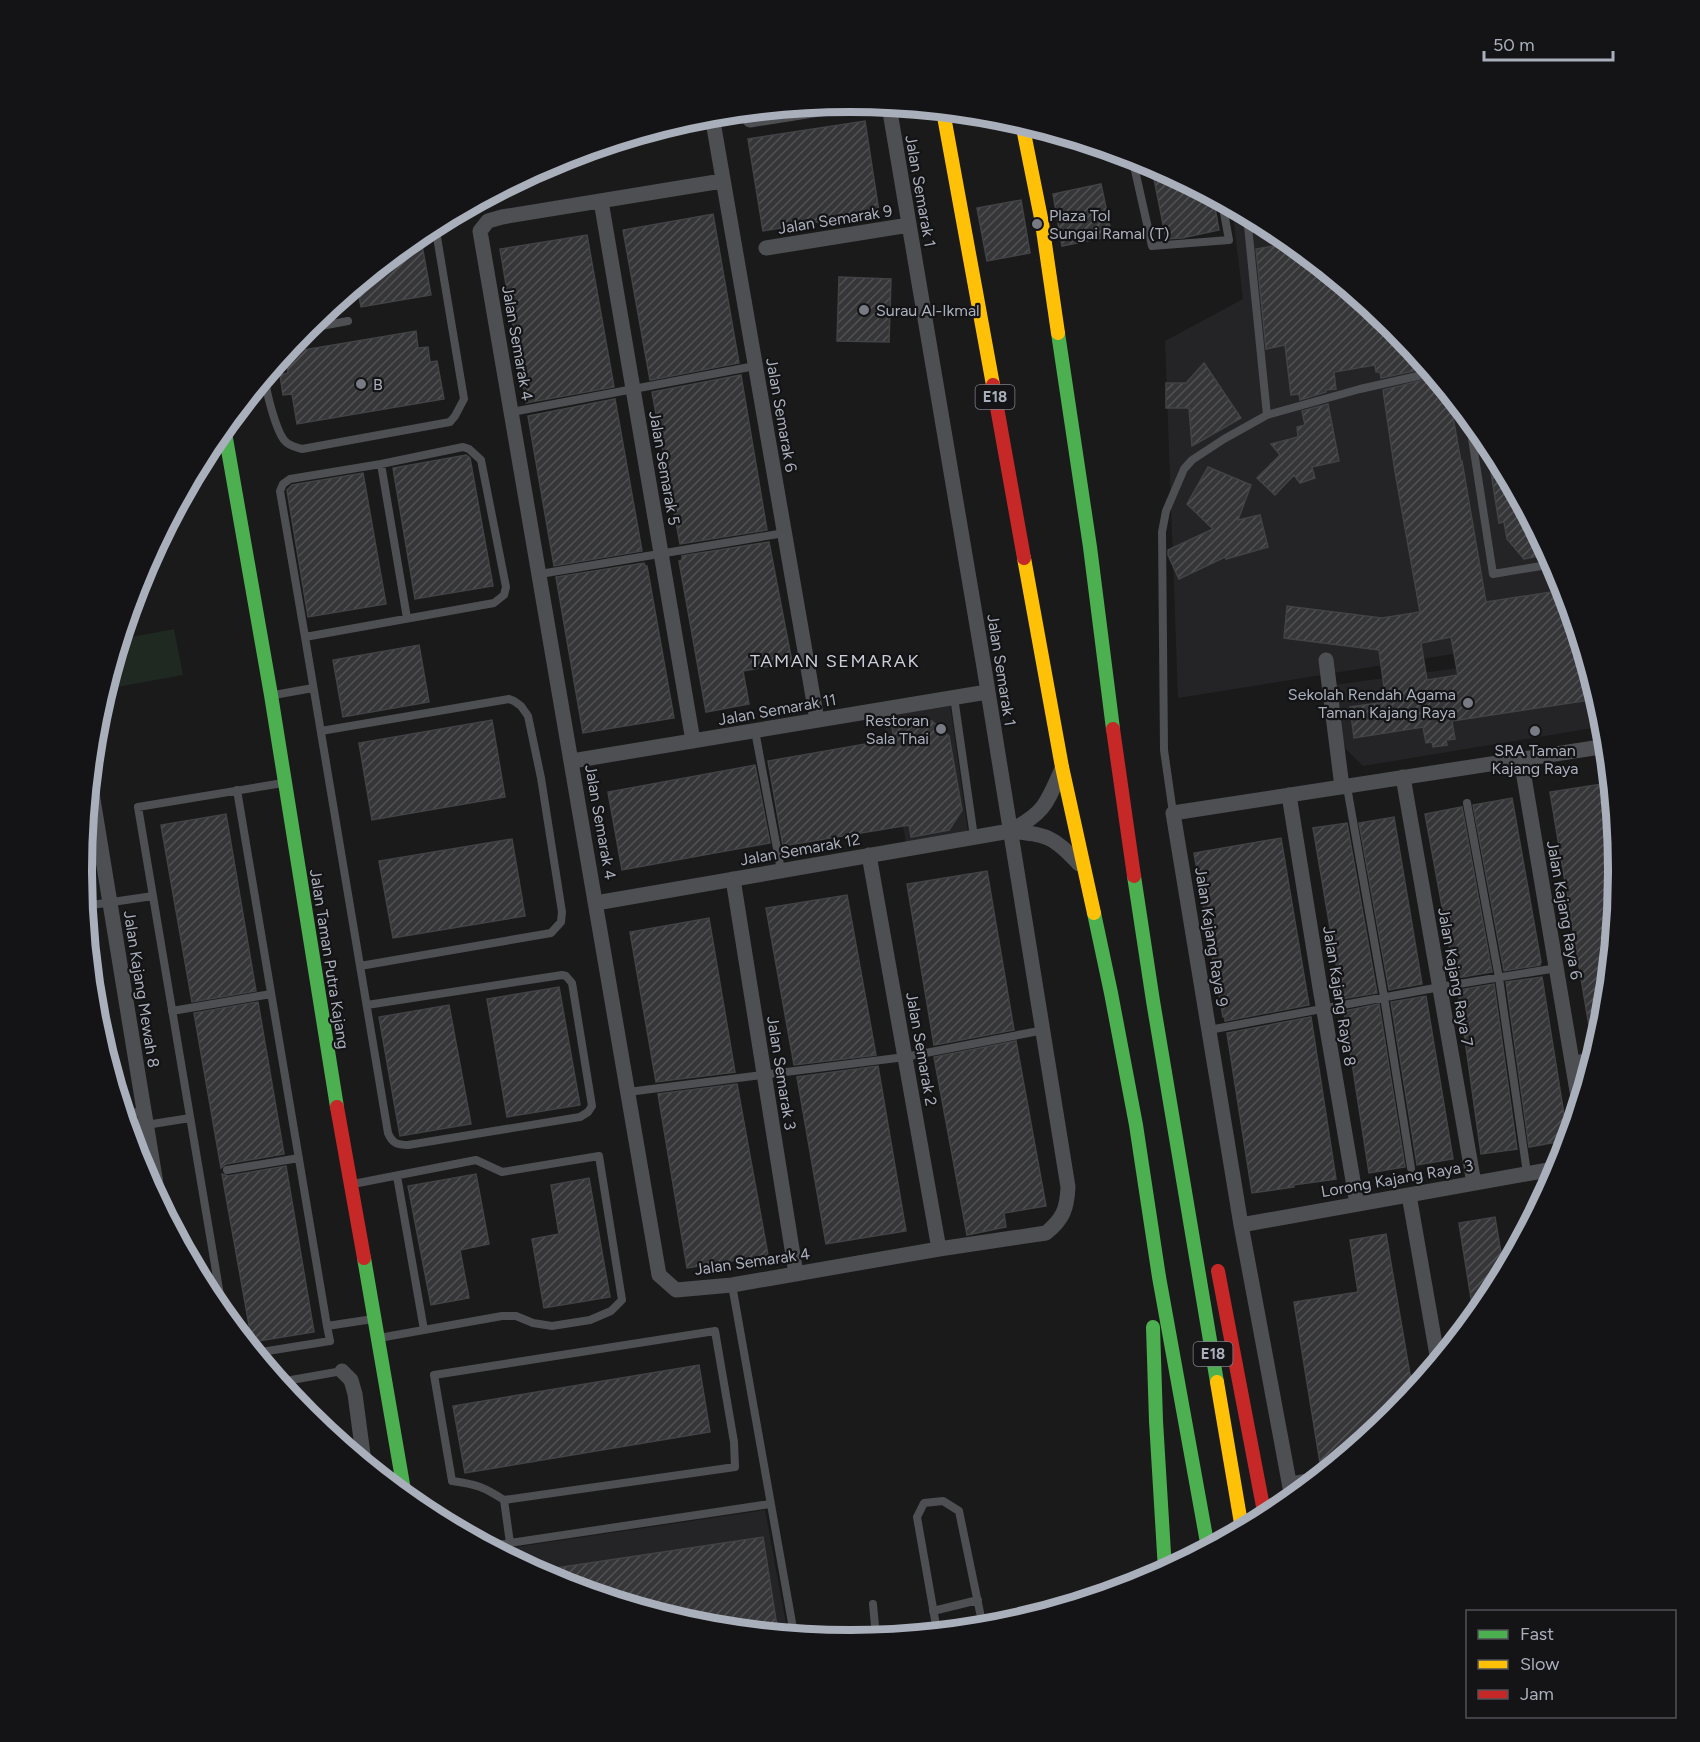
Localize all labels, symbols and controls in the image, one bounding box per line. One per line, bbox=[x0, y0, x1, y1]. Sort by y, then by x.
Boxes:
scale bar bbox=[1484, 24, 1613, 62]
text: 50 m bbox=[1493, 34, 1535, 56]
street label: Jalan Semarak 1 bbox=[901, 134, 940, 248]
street label: Jalan Semarak 9 bbox=[776, 201, 894, 238]
place label: Plaza Tol Sungai Ramal (T) bbox=[1049, 206, 1169, 243]
marker: Plaza Tol Sungai Ramal (T) bbox=[1030, 217, 1044, 231]
street label: Jalan Semarak 4 bbox=[498, 284, 537, 402]
place label: Surau Al-Ikmal bbox=[876, 301, 980, 320]
marker: Surau Al-Ikmal bbox=[857, 303, 871, 317]
street label: Jalan Semarak 6 bbox=[762, 356, 801, 474]
place label: B bbox=[373, 375, 383, 394]
marker: B bbox=[354, 377, 368, 391]
road number: E18 bbox=[976, 385, 1014, 409]
street label: Jalan Semarak 5 bbox=[645, 409, 684, 527]
street label: Jalan Semarak 1 bbox=[983, 613, 1020, 727]
district label: TAMAN SEMARAK bbox=[750, 650, 920, 672]
place label: Sekolah Rendah Agama Taman Kajang Raya bbox=[1288, 685, 1456, 722]
street label: Jalan Semarak 11 bbox=[716, 690, 838, 729]
marker: Sekolah Rendah Agama Taman Kajang Raya bbox=[1461, 696, 1475, 710]
place label: Restoran Sala Thai bbox=[865, 711, 929, 748]
marker: Restoran Sala Thai bbox=[934, 722, 948, 736]
marker: SRA Taman Kajang Raya bbox=[1528, 724, 1542, 738]
place label: SRA Taman Kajang Raya bbox=[1492, 741, 1578, 778]
street label: Jalan Semarak 4 bbox=[581, 763, 620, 881]
street label: Jalan Semarak 12 bbox=[738, 830, 862, 869]
street label: Jalan Kajang Raya 6 bbox=[1543, 839, 1586, 981]
street label: Jalan Kajang Raya 9 bbox=[1191, 866, 1232, 1008]
street label: Jalan Taman Putra Kajang bbox=[306, 868, 353, 1050]
street label: Jalan Kajang Raya 7 bbox=[1434, 906, 1477, 1048]
street label: Jalan Kajang Mewah 8 bbox=[120, 909, 163, 1069]
street label: Jalan Kajang Raya 8 bbox=[1319, 925, 1360, 1068]
street label: Jalan Semarak 2 bbox=[902, 991, 941, 1108]
street label: Jalan Semarak 3 bbox=[763, 1015, 800, 1131]
street label: Lorong Kajang Raya 3 bbox=[1320, 1156, 1475, 1201]
street label: Jalan Semarak 4 bbox=[693, 1244, 811, 1279]
road number: E18 bbox=[1194, 1342, 1232, 1366]
legend bbox=[1466, 1610, 1676, 1718]
text: Fast bbox=[1520, 1623, 1554, 1645]
text: Slow bbox=[1520, 1653, 1559, 1675]
text: Jam bbox=[1520, 1683, 1554, 1705]

